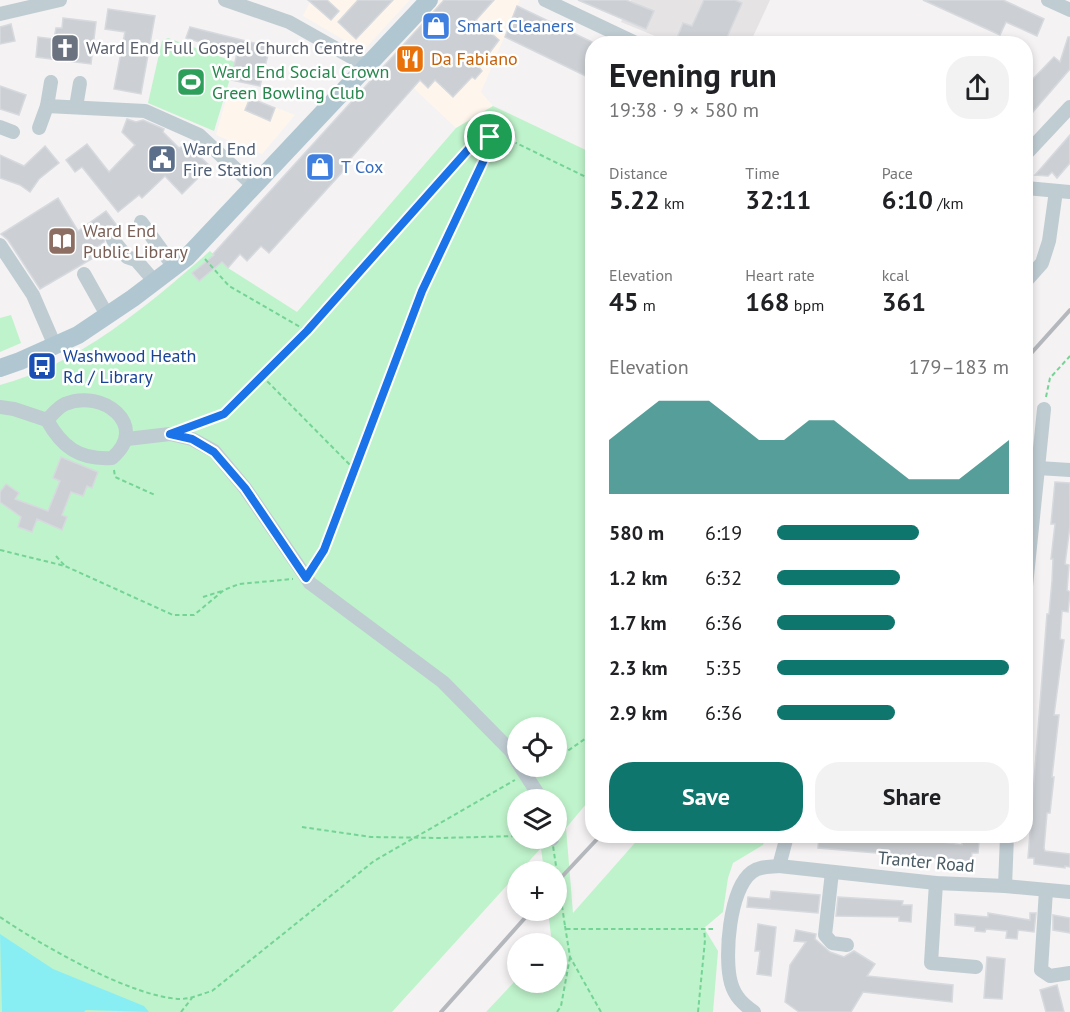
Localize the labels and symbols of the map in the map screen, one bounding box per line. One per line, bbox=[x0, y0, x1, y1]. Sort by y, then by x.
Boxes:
shop icon: Smart Cleaners bbox=[420, 10, 452, 42]
place label: Smart Cleaners bbox=[457, 14, 574, 37]
church icon: Ward End Full Gospel Church Centre bbox=[49, 32, 81, 64]
place label: Ward End Full Gospel Church Centre bbox=[86, 36, 364, 59]
restaurant icon: Da Fabiano bbox=[394, 43, 426, 75]
place label: Da Fabiano bbox=[431, 47, 518, 70]
place label: Ward End Social Crown Green Bowling Club bbox=[212, 60, 389, 104]
sports icon: Ward End Social Crown Green Bowling Club bbox=[175, 66, 207, 98]
pin bbox=[464, 111, 515, 162]
place label: Ward End Fire Station bbox=[183, 137, 272, 181]
public building icon: Ward End Fire Station bbox=[146, 143, 178, 175]
shop icon: T Cox bbox=[304, 151, 336, 183]
place label: T Cox bbox=[341, 155, 383, 178]
place label: Ward End Public Library bbox=[83, 219, 188, 263]
library icon: Ward End Public Library bbox=[46, 225, 78, 257]
place label: Washwood Heath Rd / Library bbox=[63, 344, 196, 388]
bus stop icon: Washwood Heath Rd / Library bbox=[26, 350, 58, 382]
street label: Tranter Road bbox=[877, 846, 975, 877]

